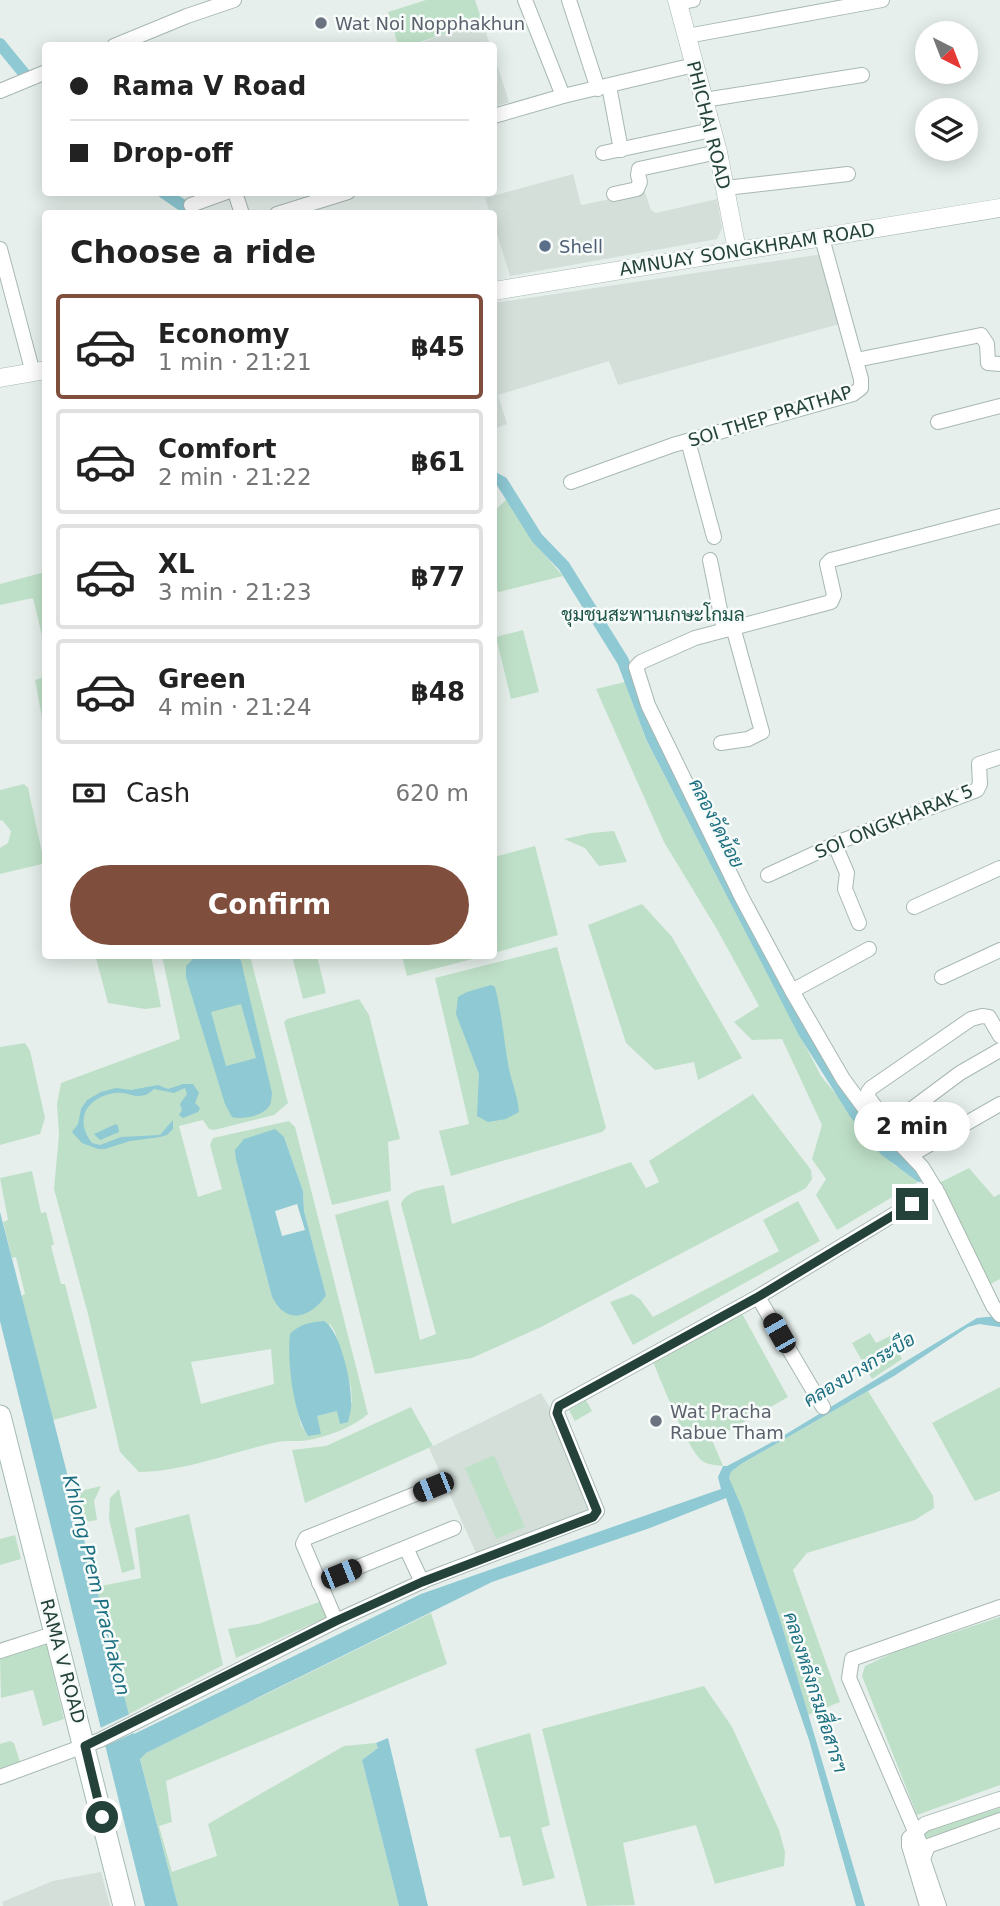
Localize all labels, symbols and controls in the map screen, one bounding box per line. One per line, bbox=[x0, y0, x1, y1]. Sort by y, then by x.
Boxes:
place label: Wat Noi Nopphakhun bbox=[335, 13, 525, 34]
marker: Wat Noi Nopphakhun bbox=[313, 15, 329, 31]
north arrow bbox=[915, 21, 978, 84]
map controls bbox=[915, 21, 978, 161]
street label: PHICHAI ROAD bbox=[683, 59, 735, 191]
text: Rama V Road bbox=[112, 71, 306, 101]
button: layers bbox=[915, 98, 978, 161]
text: Drop-off bbox=[112, 138, 233, 168]
street label: AMNUAY SONGKHRAM ROAD bbox=[618, 218, 876, 280]
text: Choose a ride bbox=[70, 233, 316, 271]
place label: Shell bbox=[559, 236, 603, 257]
marker: Shell bbox=[537, 238, 553, 254]
icon: car bbox=[74, 315, 137, 378]
text: Economy bbox=[158, 319, 289, 349]
text: ฿45 bbox=[411, 332, 465, 362]
text: 1 min · 21:21 bbox=[158, 349, 312, 375]
street label: SOI THEP PRATHAP bbox=[685, 381, 855, 451]
icon: car bbox=[74, 430, 137, 493]
text: Comfort bbox=[158, 434, 276, 464]
text: ฿61 bbox=[411, 447, 465, 477]
text: 2 min · 21:22 bbox=[158, 464, 312, 490]
icon: car bbox=[74, 545, 137, 608]
text: XL bbox=[158, 549, 195, 579]
text: ฿77 bbox=[411, 562, 465, 592]
text: 3 min · 21:23 bbox=[158, 579, 312, 605]
district label: ชุมชนสะพานเกษะโกมล bbox=[561, 602, 745, 627]
icon: car bbox=[74, 660, 137, 723]
text: Green bbox=[158, 664, 246, 694]
text: ฿48 bbox=[411, 677, 465, 707]
text: 4 min · 21:24 bbox=[158, 694, 312, 720]
icon: cash bbox=[70, 774, 108, 812]
water label: คลองวัดน้อย bbox=[685, 775, 749, 871]
text: Cash bbox=[126, 778, 190, 808]
text: 620 m bbox=[395, 780, 469, 806]
street label: SOI ONGKHARAK 5 bbox=[812, 780, 976, 862]
button: Confirm bbox=[70, 865, 469, 945]
callout: 2 min bbox=[854, 1102, 970, 1152]
text: 2 min bbox=[876, 1113, 948, 1139]
route end bbox=[896, 1188, 928, 1220]
car bbox=[760, 1310, 799, 1356]
water label: คลองบางกระบือ bbox=[799, 1326, 919, 1411]
place label: Wat Pracha Rabue Tham bbox=[670, 1401, 784, 1443]
marker: Wat Pracha Rabue Tham bbox=[648, 1413, 664, 1429]
car bbox=[410, 1469, 457, 1505]
water label: Khlong Prem Prachakon bbox=[59, 1472, 135, 1698]
car bbox=[318, 1556, 365, 1592]
street label: RAMA V ROAD bbox=[36, 1596, 90, 1726]
water label: คลองหลังกรมสื่อสารฯ bbox=[780, 1607, 858, 1775]
route start bbox=[86, 1801, 118, 1833]

